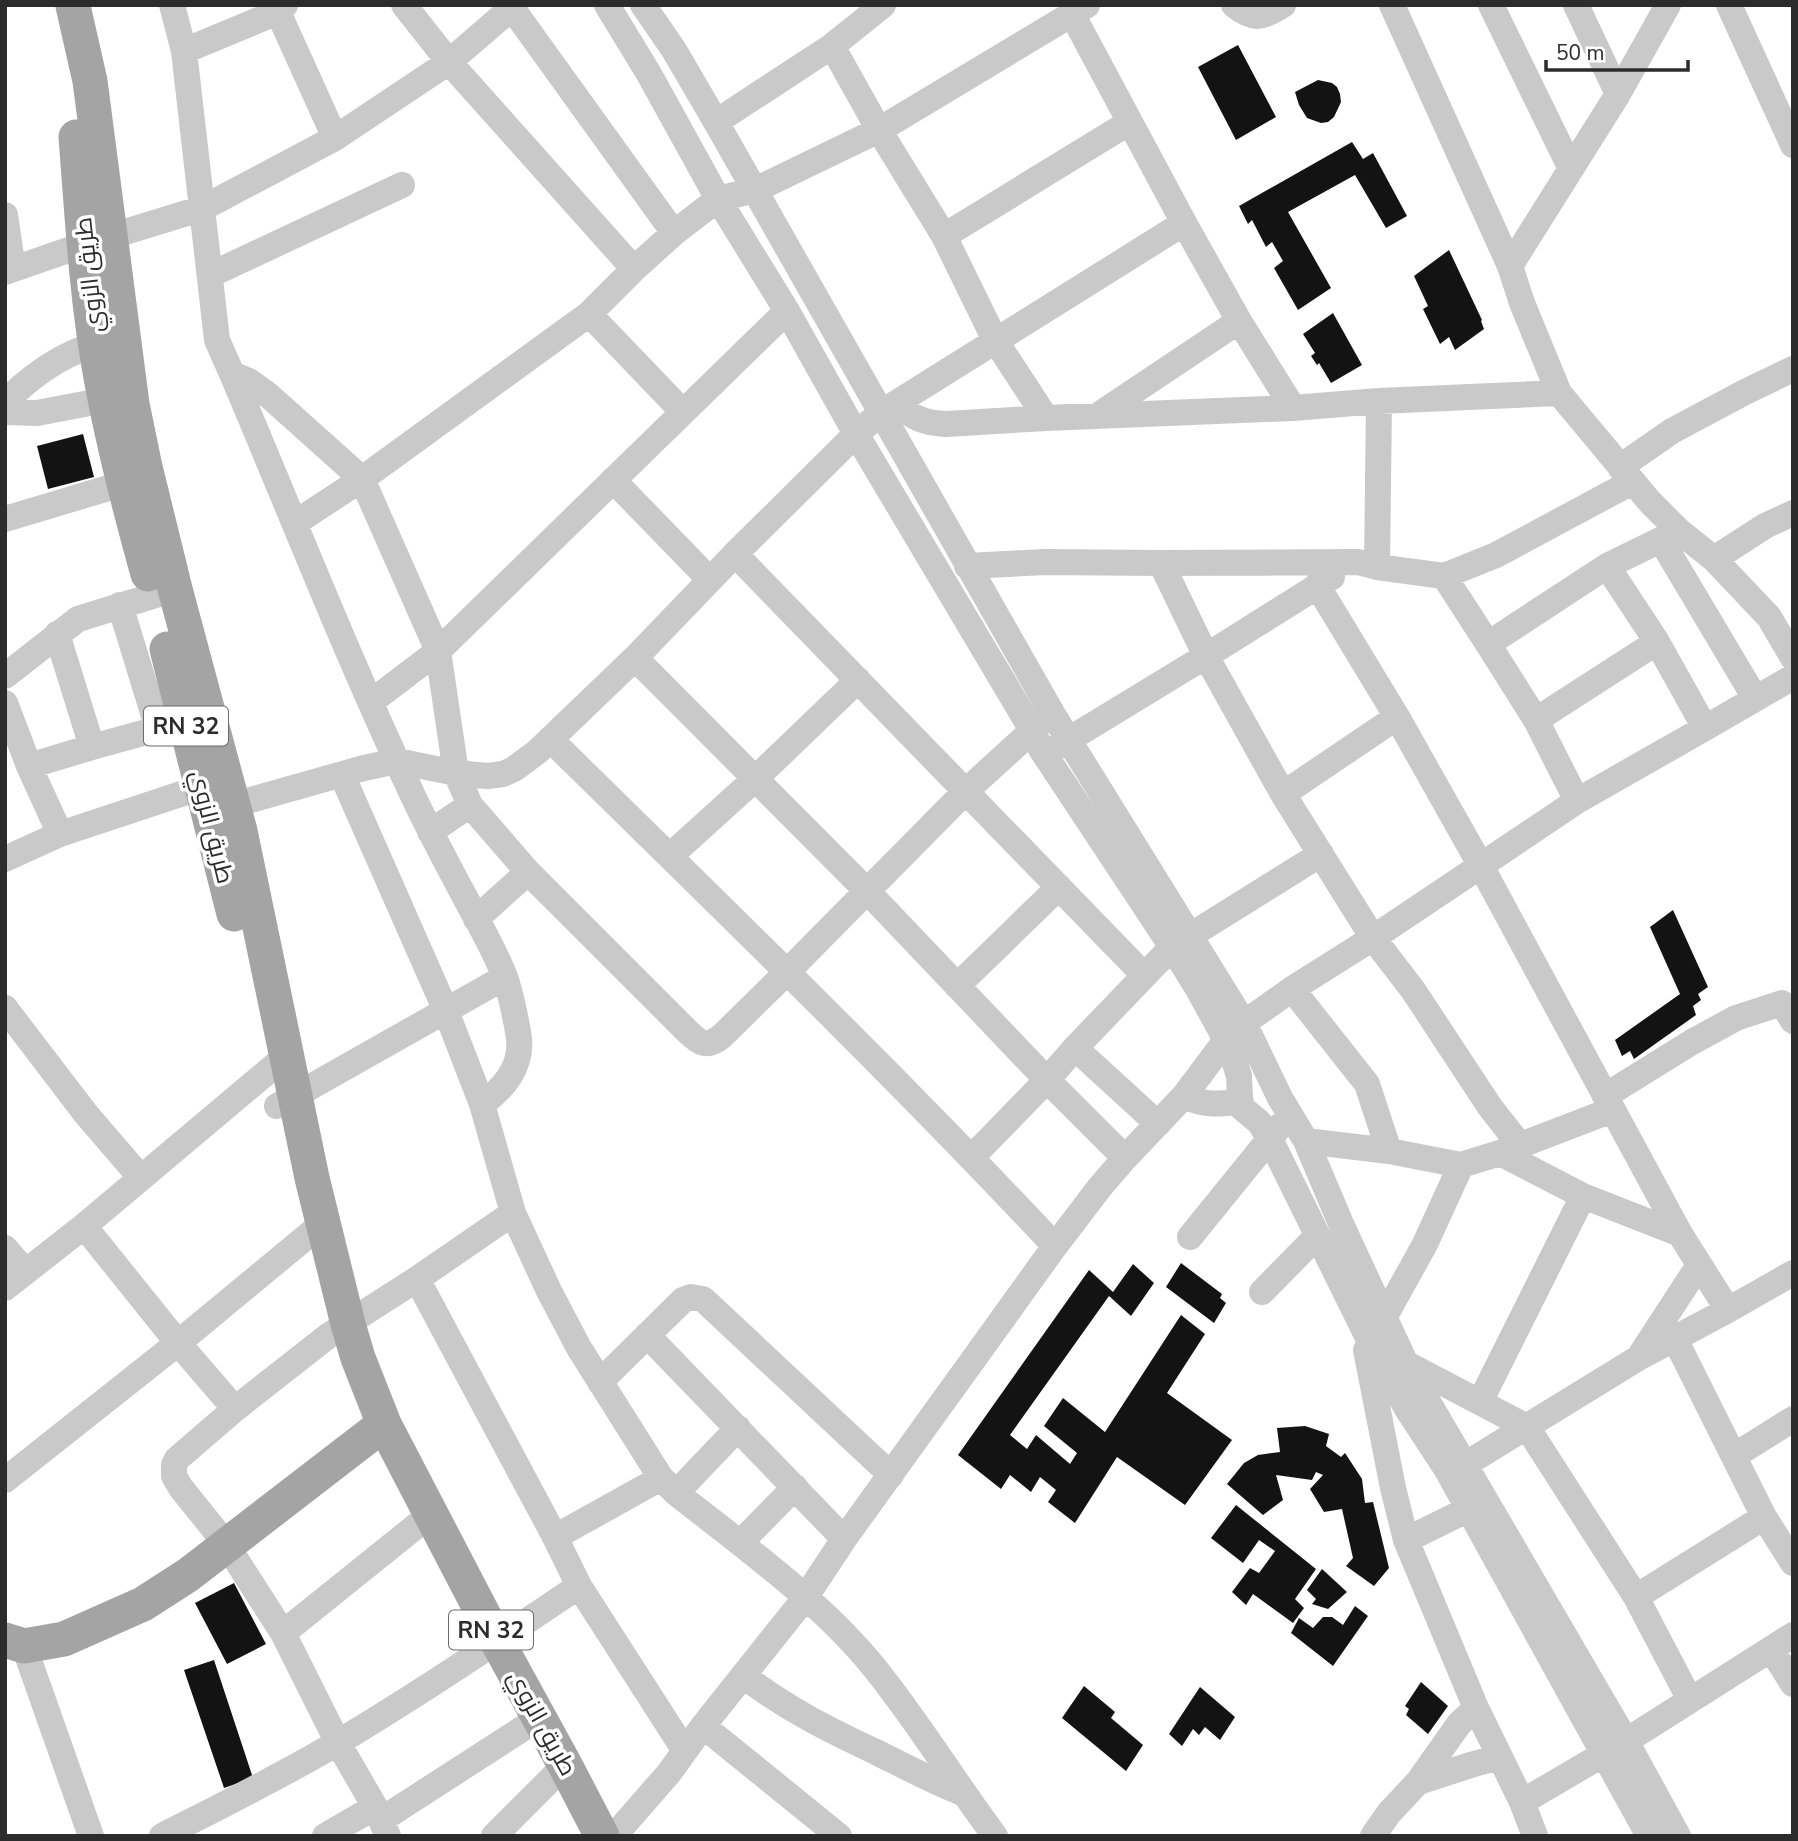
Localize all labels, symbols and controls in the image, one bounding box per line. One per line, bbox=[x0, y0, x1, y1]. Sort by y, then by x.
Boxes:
scale bar bbox=[1546, 28, 1688, 72]
text: 50 m bbox=[1556, 39, 1605, 67]
street label: طريق الزوي bbox=[67, 216, 113, 334]
road number: RN 32 bbox=[144, 706, 228, 746]
street label: طريق الزوي bbox=[181, 767, 242, 888]
road number: RN 32 bbox=[449, 1610, 533, 1650]
street label: طريق الزوي bbox=[498, 1665, 584, 1782]

